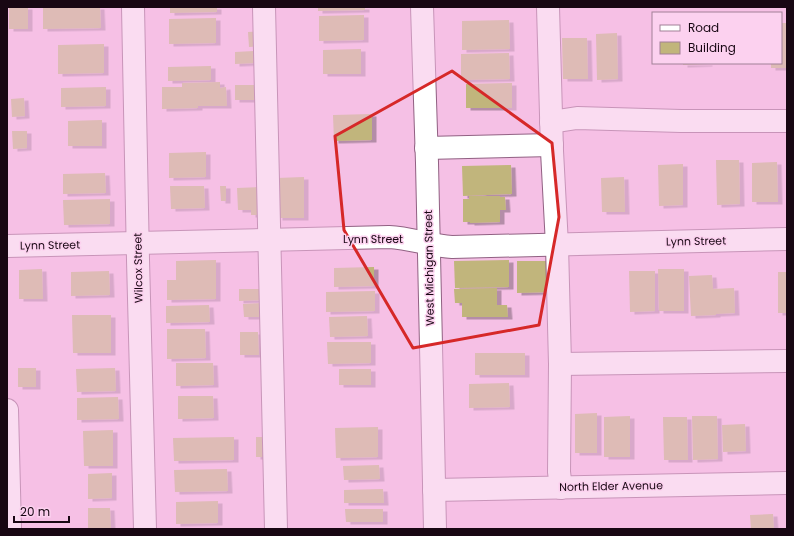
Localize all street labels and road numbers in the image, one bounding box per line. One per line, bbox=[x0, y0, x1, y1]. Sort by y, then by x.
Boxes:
street label: West Michigan Street bbox=[420, 210, 438, 326]
street label: Lynn Street bbox=[343, 231, 403, 247]
street label: Lynn Street bbox=[666, 232, 726, 250]
street label: Wilcox Street bbox=[129, 233, 147, 303]
street label: Lynn Street bbox=[20, 236, 80, 254]
street label: North Elder Avenue bbox=[559, 477, 663, 495]

